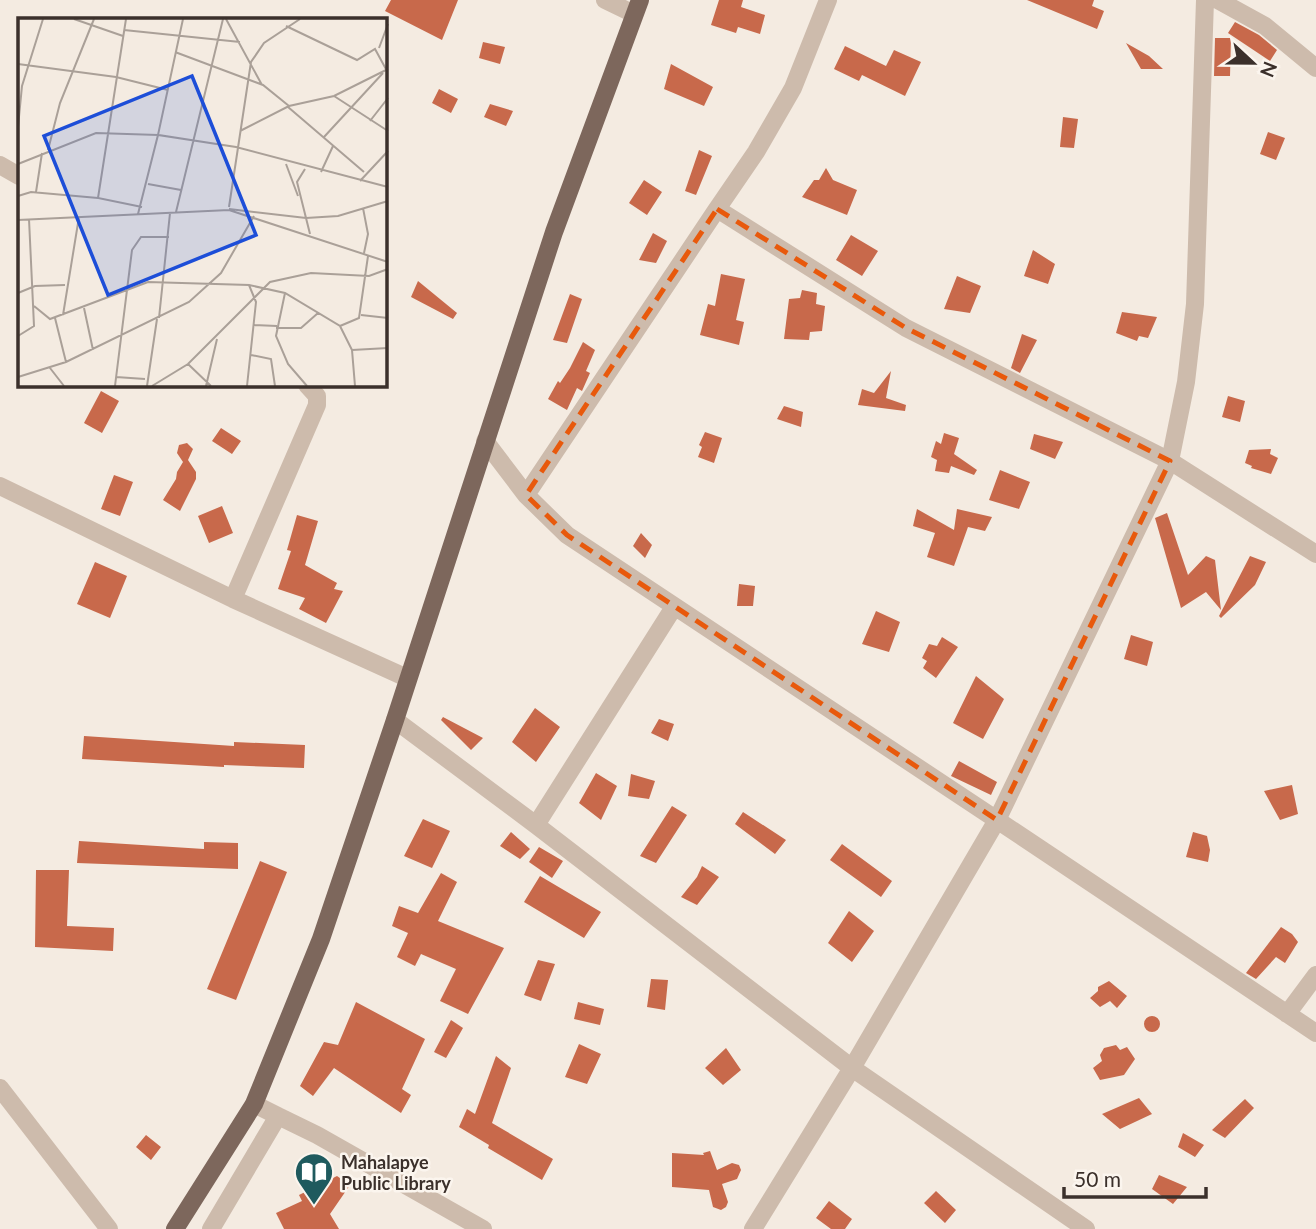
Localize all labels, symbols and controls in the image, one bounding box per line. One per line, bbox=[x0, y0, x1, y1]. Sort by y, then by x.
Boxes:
inset map bbox=[18, 18, 387, 387]
north arrow bbox=[1218, 28, 1288, 98]
text: N bbox=[1256, 58, 1283, 81]
library icon: Mahalapye Public Library bbox=[293, 1151, 335, 1206]
place label: Mahalapye Public Library bbox=[341, 1151, 451, 1194]
scale bar bbox=[1064, 1156, 1206, 1200]
text: 50 m bbox=[1074, 1166, 1121, 1191]

